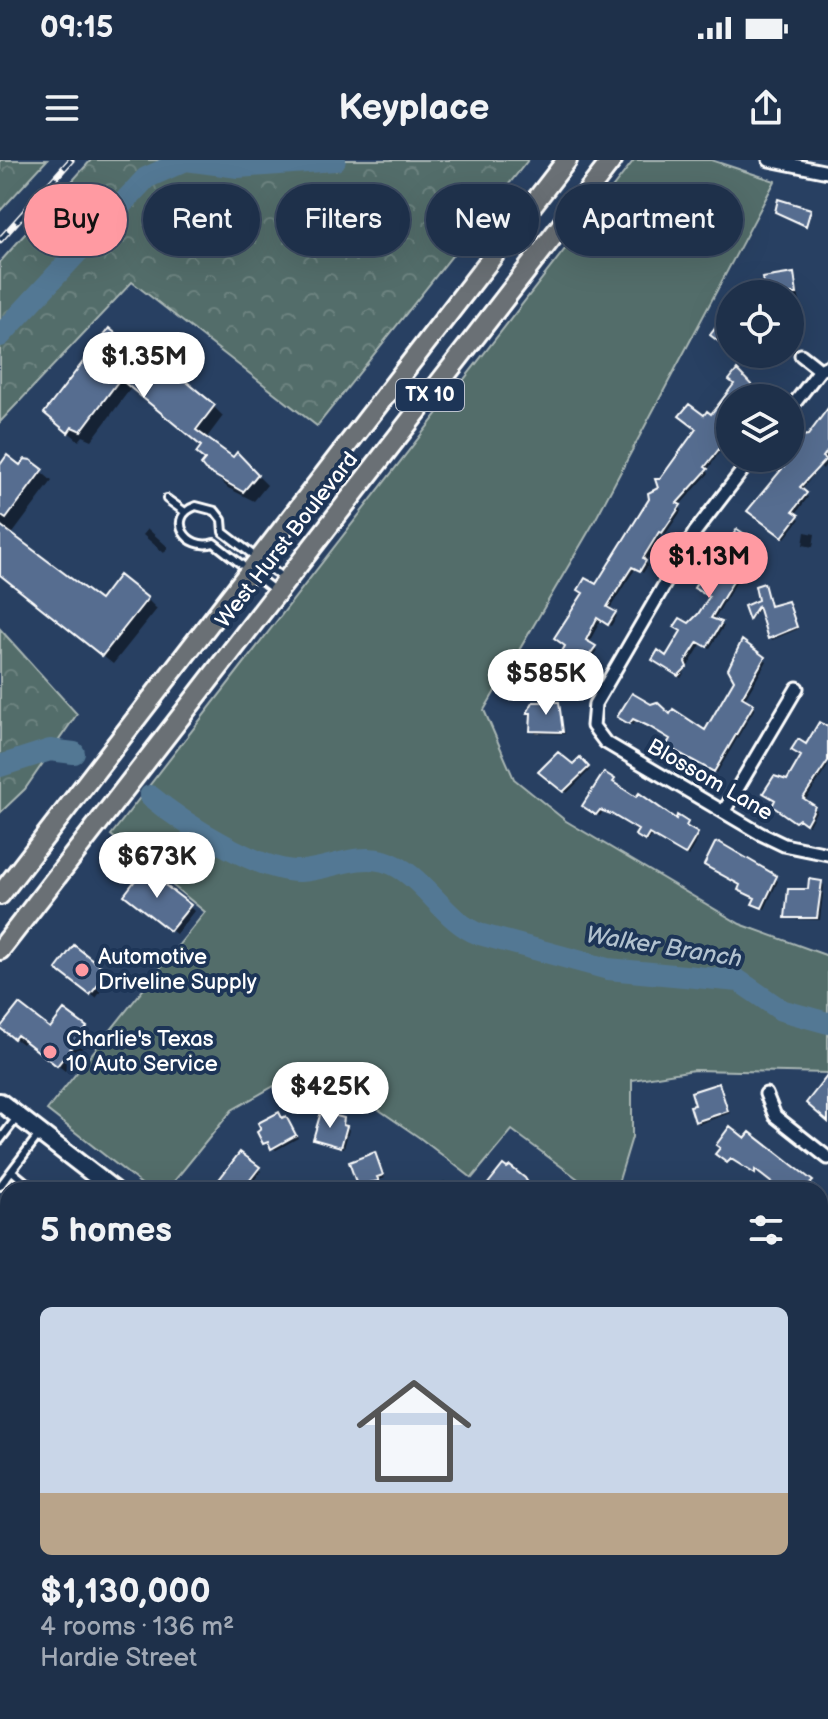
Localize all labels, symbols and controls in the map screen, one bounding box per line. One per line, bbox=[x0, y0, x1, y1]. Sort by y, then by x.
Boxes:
text: 09:15 bbox=[40, 10, 113, 46]
icon: menu bbox=[40, 86, 84, 130]
icon: share bbox=[744, 86, 788, 130]
text: Keyplace bbox=[339, 87, 489, 130]
chip: Buy bbox=[24, 184, 127, 256]
chip: Rent bbox=[143, 184, 260, 256]
chip: Filters bbox=[276, 184, 410, 256]
chip: New bbox=[426, 184, 539, 256]
chip: Apartment bbox=[555, 184, 743, 256]
map controls bbox=[716, 280, 804, 472]
button: locate bbox=[716, 280, 804, 368]
pin: $1.35M bbox=[79, 332, 209, 400]
text: $1.35M bbox=[101, 342, 187, 373]
road number: TX 10 bbox=[396, 379, 464, 411]
button: layers bbox=[716, 384, 804, 472]
street label: West Hurst Boulevard bbox=[210, 447, 364, 633]
pin: $1.13M bbox=[644, 532, 774, 600]
text: $1.13M bbox=[668, 542, 750, 573]
pin: $585K bbox=[490, 649, 602, 717]
text: $585K bbox=[506, 659, 586, 690]
street label: Blossom Lane bbox=[642, 733, 778, 827]
pin: $673K bbox=[101, 832, 213, 900]
text: $673K bbox=[117, 842, 197, 873]
water label: Walker Branch bbox=[584, 920, 744, 974]
place label: Automotive Driveline Supply bbox=[98, 944, 257, 996]
marker: Automotive Driveline Supply bbox=[73, 961, 91, 979]
place label: Charlie's Texas 10 Auto Service bbox=[66, 1026, 218, 1078]
marker: Charlie's Texas 10 Auto Service bbox=[41, 1043, 59, 1061]
pin: $425K bbox=[274, 1062, 386, 1130]
text: $425K bbox=[290, 1072, 370, 1103]
icon: filters bbox=[744, 1208, 788, 1252]
text: 5 homes bbox=[40, 1210, 172, 1251]
icon: home bbox=[342, 1359, 486, 1503]
text: $1,130,000 bbox=[40, 1571, 211, 1612]
text: 4 rooms · 136 m² bbox=[40, 1612, 234, 1643]
text: Hardie Street bbox=[40, 1643, 197, 1674]

